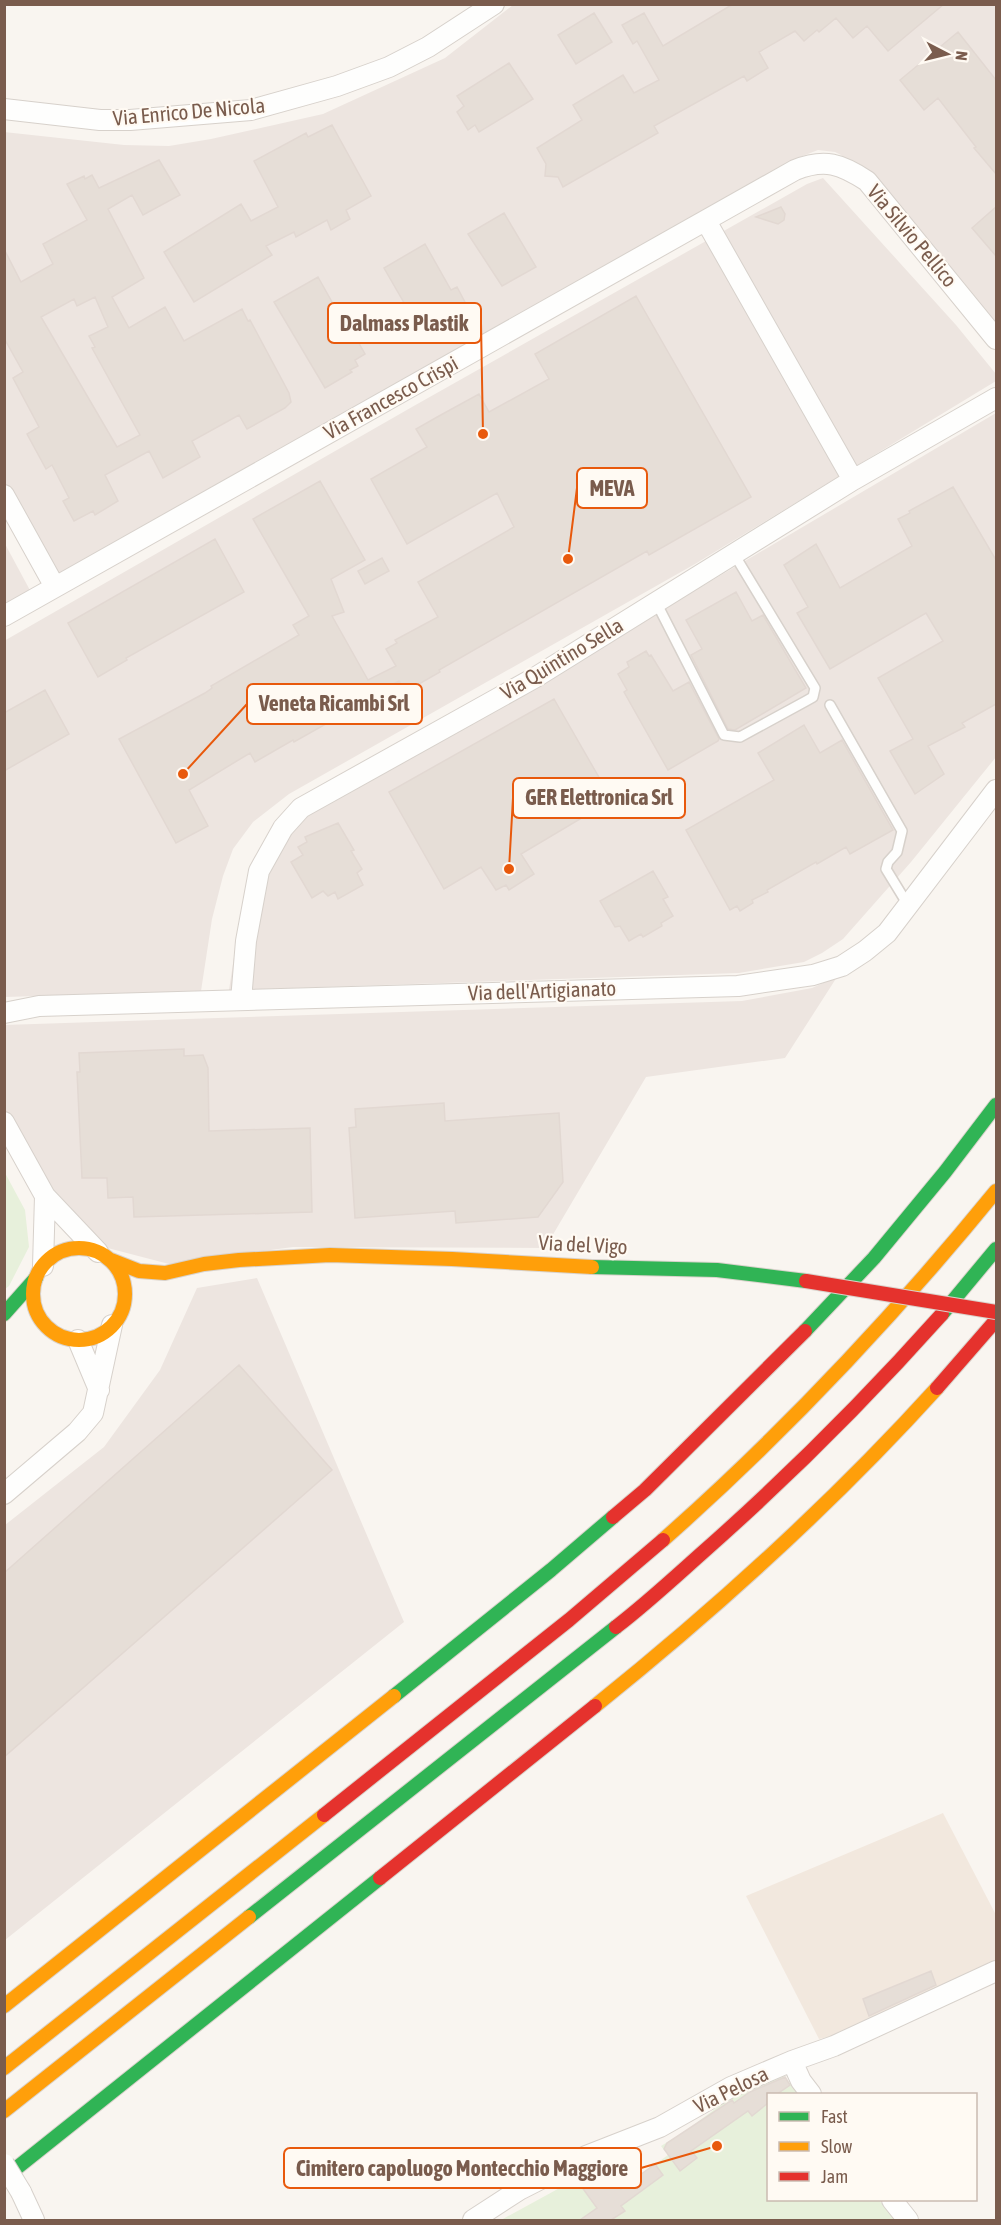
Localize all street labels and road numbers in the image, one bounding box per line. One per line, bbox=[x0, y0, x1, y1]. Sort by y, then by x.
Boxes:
street label: Via Enrico De Nicola bbox=[112, 92, 266, 130]
street label: Via Silvio Pellico bbox=[863, 179, 963, 291]
street label: Via Francesco Crispi bbox=[319, 350, 462, 444]
street label: Via Quintino Sella bbox=[496, 612, 627, 704]
street label: Via dell'Artigianato bbox=[467, 975, 616, 1005]
street label: Via del Vigo bbox=[538, 1230, 628, 1258]
street label: Via Pelosa bbox=[689, 2061, 772, 2117]

